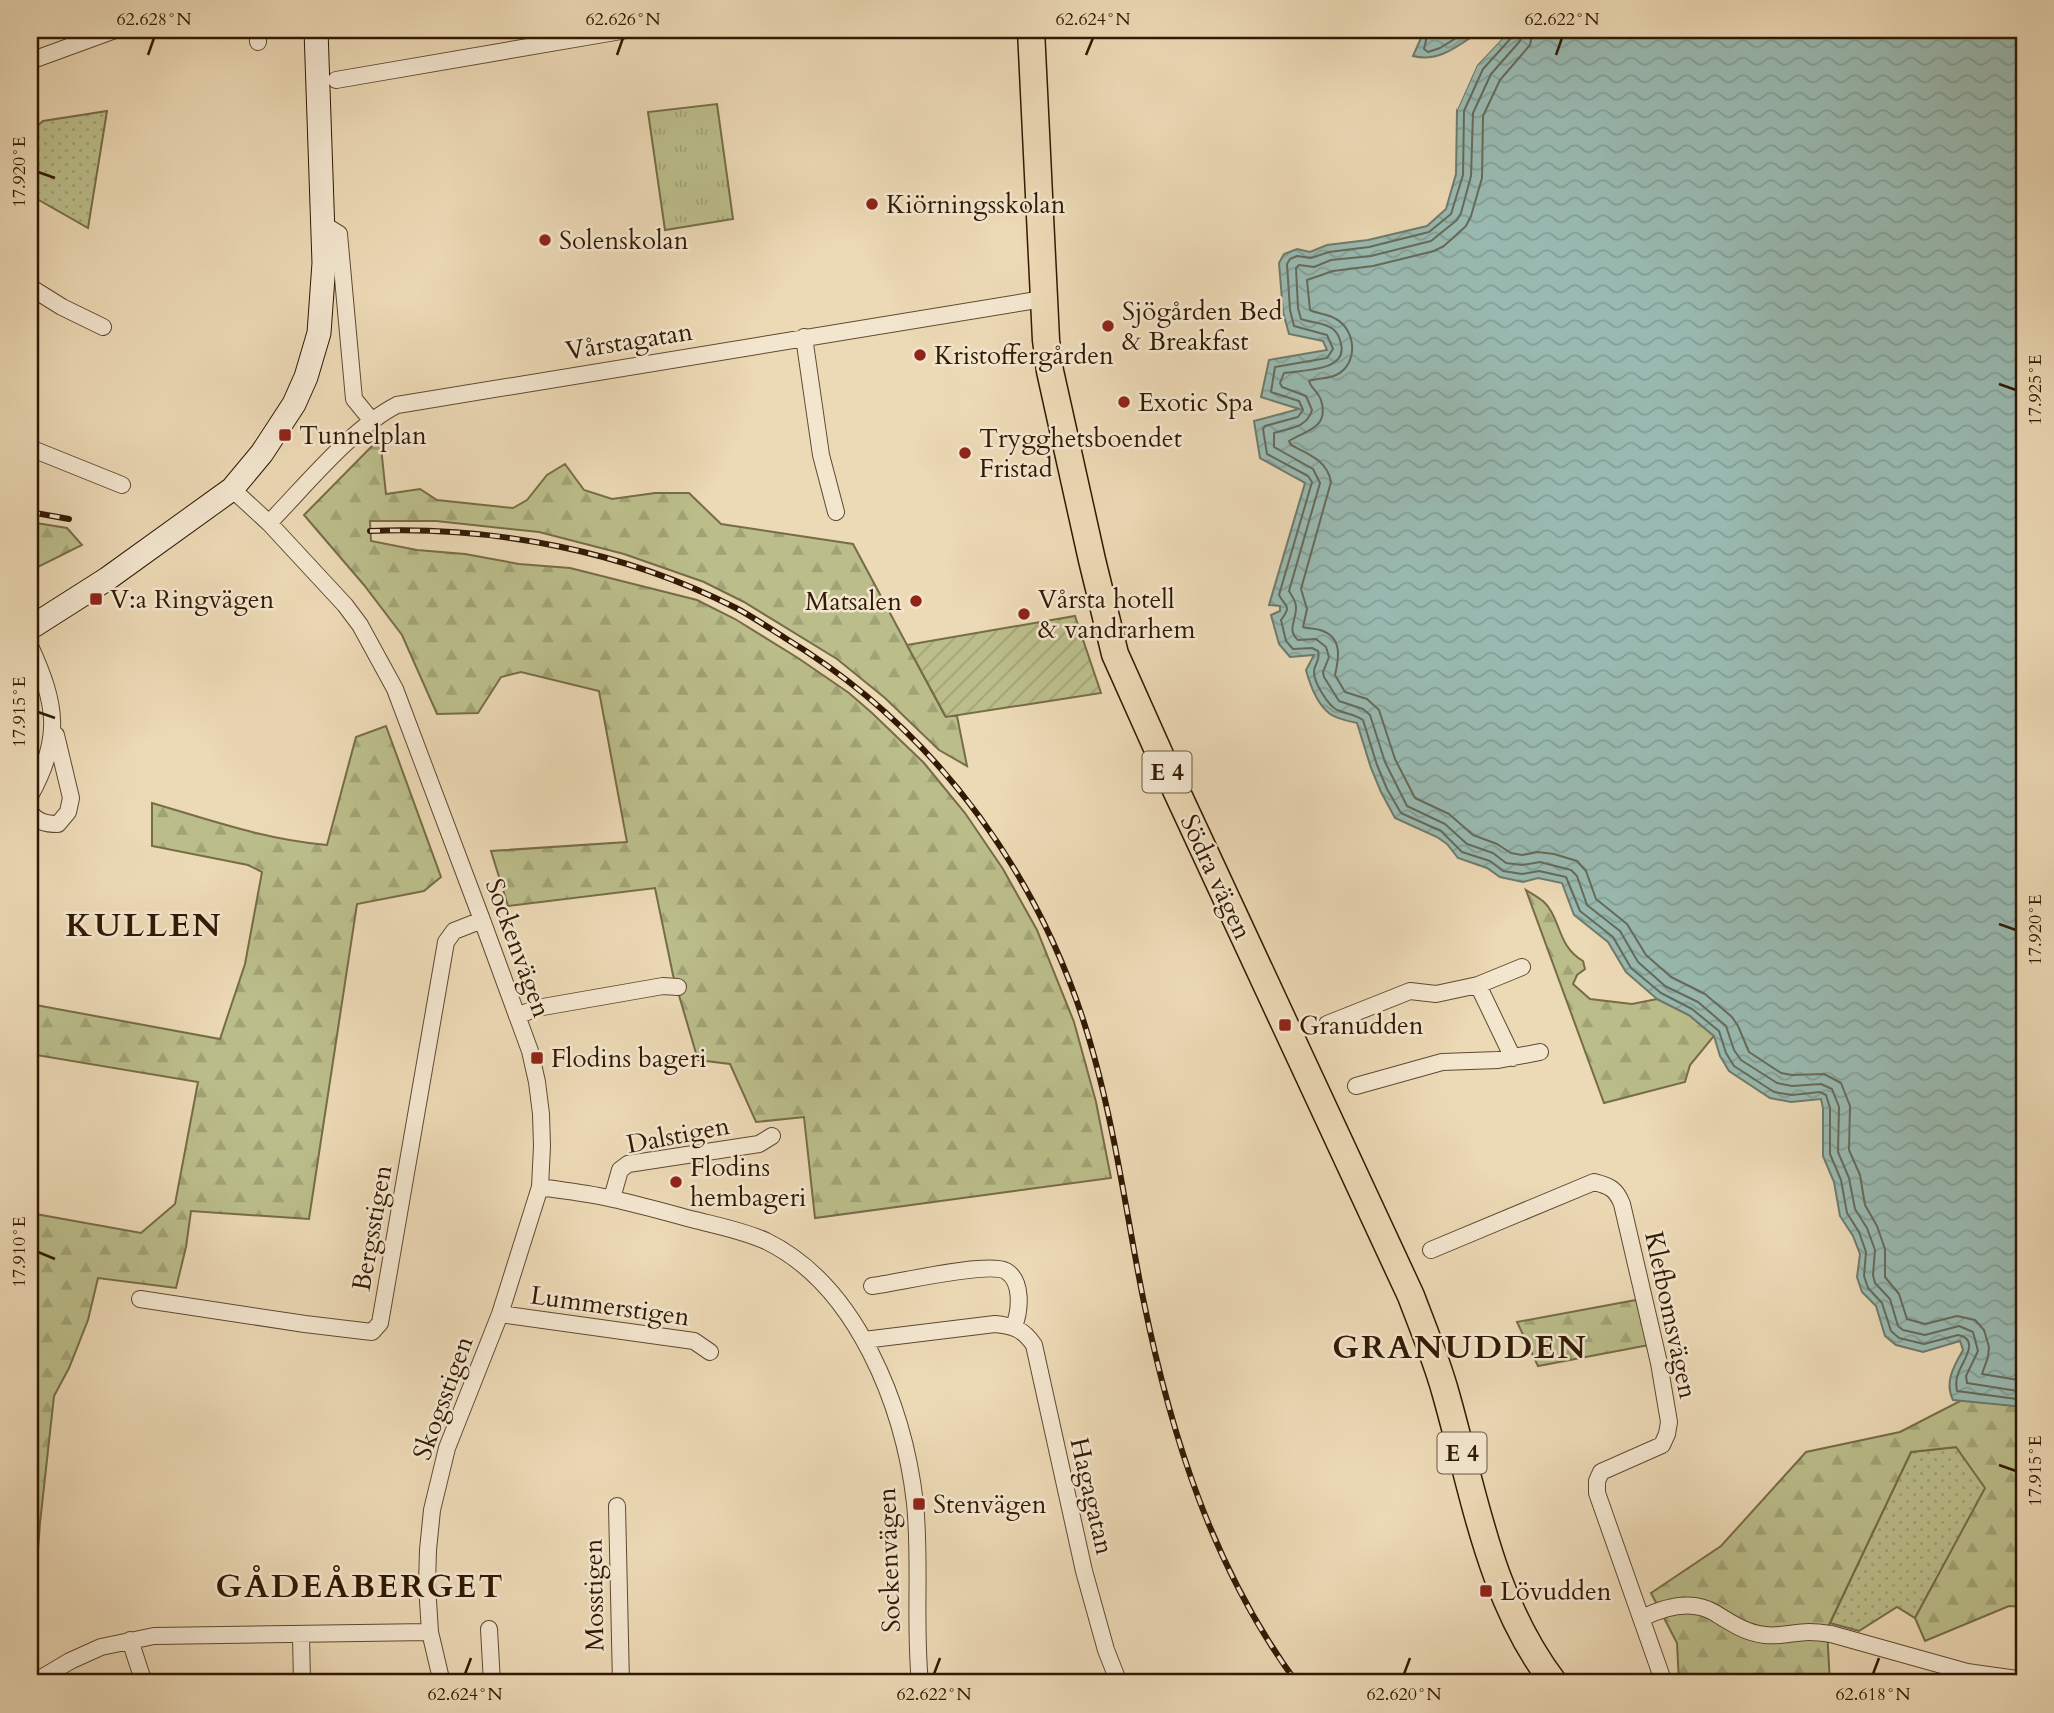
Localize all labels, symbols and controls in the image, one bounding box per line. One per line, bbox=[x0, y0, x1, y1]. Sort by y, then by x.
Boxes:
text: 62.628°N bbox=[116, 7, 192, 32]
text: 62.626°N bbox=[585, 7, 661, 32]
text: 62.624°N bbox=[1055, 7, 1131, 32]
text: 62.622°N bbox=[1524, 7, 1600, 32]
text: 17.920°E bbox=[7, 137, 32, 208]
place label: Kiörningsskolan bbox=[886, 187, 1066, 222]
marker: Kiörningsskolan bbox=[864, 196, 880, 212]
place label: Solenskolan bbox=[559, 223, 689, 258]
marker: Solenskolan bbox=[537, 232, 553, 248]
place label: Sjögården Bed & Breakfast bbox=[1122, 294, 1283, 359]
street label: Vårstagatan bbox=[563, 314, 695, 368]
marker: Sjögården Bed & Breakfast bbox=[1100, 318, 1116, 334]
place label: Kristoffergården bbox=[934, 338, 1114, 373]
marker: Kristoffergården bbox=[912, 347, 928, 363]
text: 17.925°E bbox=[2023, 355, 2048, 426]
place label: Exotic Spa bbox=[1138, 385, 1253, 420]
marker: Exotic Spa bbox=[1116, 394, 1132, 410]
place label: Tunnelplan bbox=[299, 418, 427, 453]
place label: Trygghetsboendet Fristad bbox=[979, 421, 1182, 486]
marker: Tunnelplan bbox=[277, 427, 293, 443]
marker: Trygghetsboendet Fristad bbox=[957, 445, 973, 461]
place label: V:a Ringvägen bbox=[110, 582, 275, 617]
place label: Vårsta hotell & vandrarhem bbox=[1038, 582, 1196, 647]
place label: Matsalen bbox=[805, 584, 902, 619]
marker: V:a Ringvägen bbox=[88, 591, 104, 607]
marker: Matsalen bbox=[908, 593, 924, 609]
marker: Vårsta hotell & vandrarhem bbox=[1016, 606, 1032, 622]
text: 17.915°E bbox=[7, 677, 32, 748]
road number: E 4 bbox=[1142, 752, 1192, 792]
street label: Södra vägen bbox=[1172, 809, 1260, 945]
street label: Sockenvägen bbox=[477, 874, 559, 1022]
text: 17.920°E bbox=[2023, 895, 2048, 966]
district label: KULLEN bbox=[65, 903, 223, 948]
place label: Granudden bbox=[1299, 1008, 1424, 1043]
marker: Granudden bbox=[1277, 1017, 1293, 1033]
place label: Flodins bageri bbox=[551, 1041, 706, 1076]
marker: Flodins bageri bbox=[529, 1050, 545, 1066]
street label: Dalstigen bbox=[623, 1108, 733, 1162]
place label: Flodins hembageri bbox=[690, 1150, 806, 1215]
street label: Bergsstigen bbox=[344, 1162, 400, 1294]
marker: Flodins hembageri bbox=[668, 1174, 684, 1190]
text: 17.910°E bbox=[7, 1217, 32, 1288]
street label: Klefbomsvägen bbox=[1636, 1228, 1706, 1402]
street label: Lummerstigen bbox=[528, 1277, 692, 1335]
district label: GRANUDDEN bbox=[1332, 1325, 1588, 1370]
street label: Skogsstigen bbox=[404, 1331, 482, 1465]
road number: E 4 bbox=[1438, 1433, 1486, 1474]
street label: Hagagatan bbox=[1062, 1434, 1122, 1558]
text: 17.915°E bbox=[2023, 1436, 2048, 1507]
street label: Sockenvägen bbox=[869, 1487, 909, 1633]
place label: Stenvägen bbox=[933, 1487, 1047, 1522]
marker: Stenvägen bbox=[911, 1496, 927, 1512]
street label: Mosstigen bbox=[576, 1538, 612, 1652]
district label: GÅDEÅBERGET bbox=[215, 1564, 505, 1609]
place label: Lövudden bbox=[1500, 1574, 1612, 1609]
marker: Lövudden bbox=[1478, 1583, 1494, 1599]
text: 62.624°N bbox=[427, 1682, 503, 1707]
text: 62.622°N bbox=[896, 1682, 972, 1707]
text: 62.620°N bbox=[1366, 1682, 1442, 1707]
text: 62.618°N bbox=[1835, 1682, 1911, 1707]

